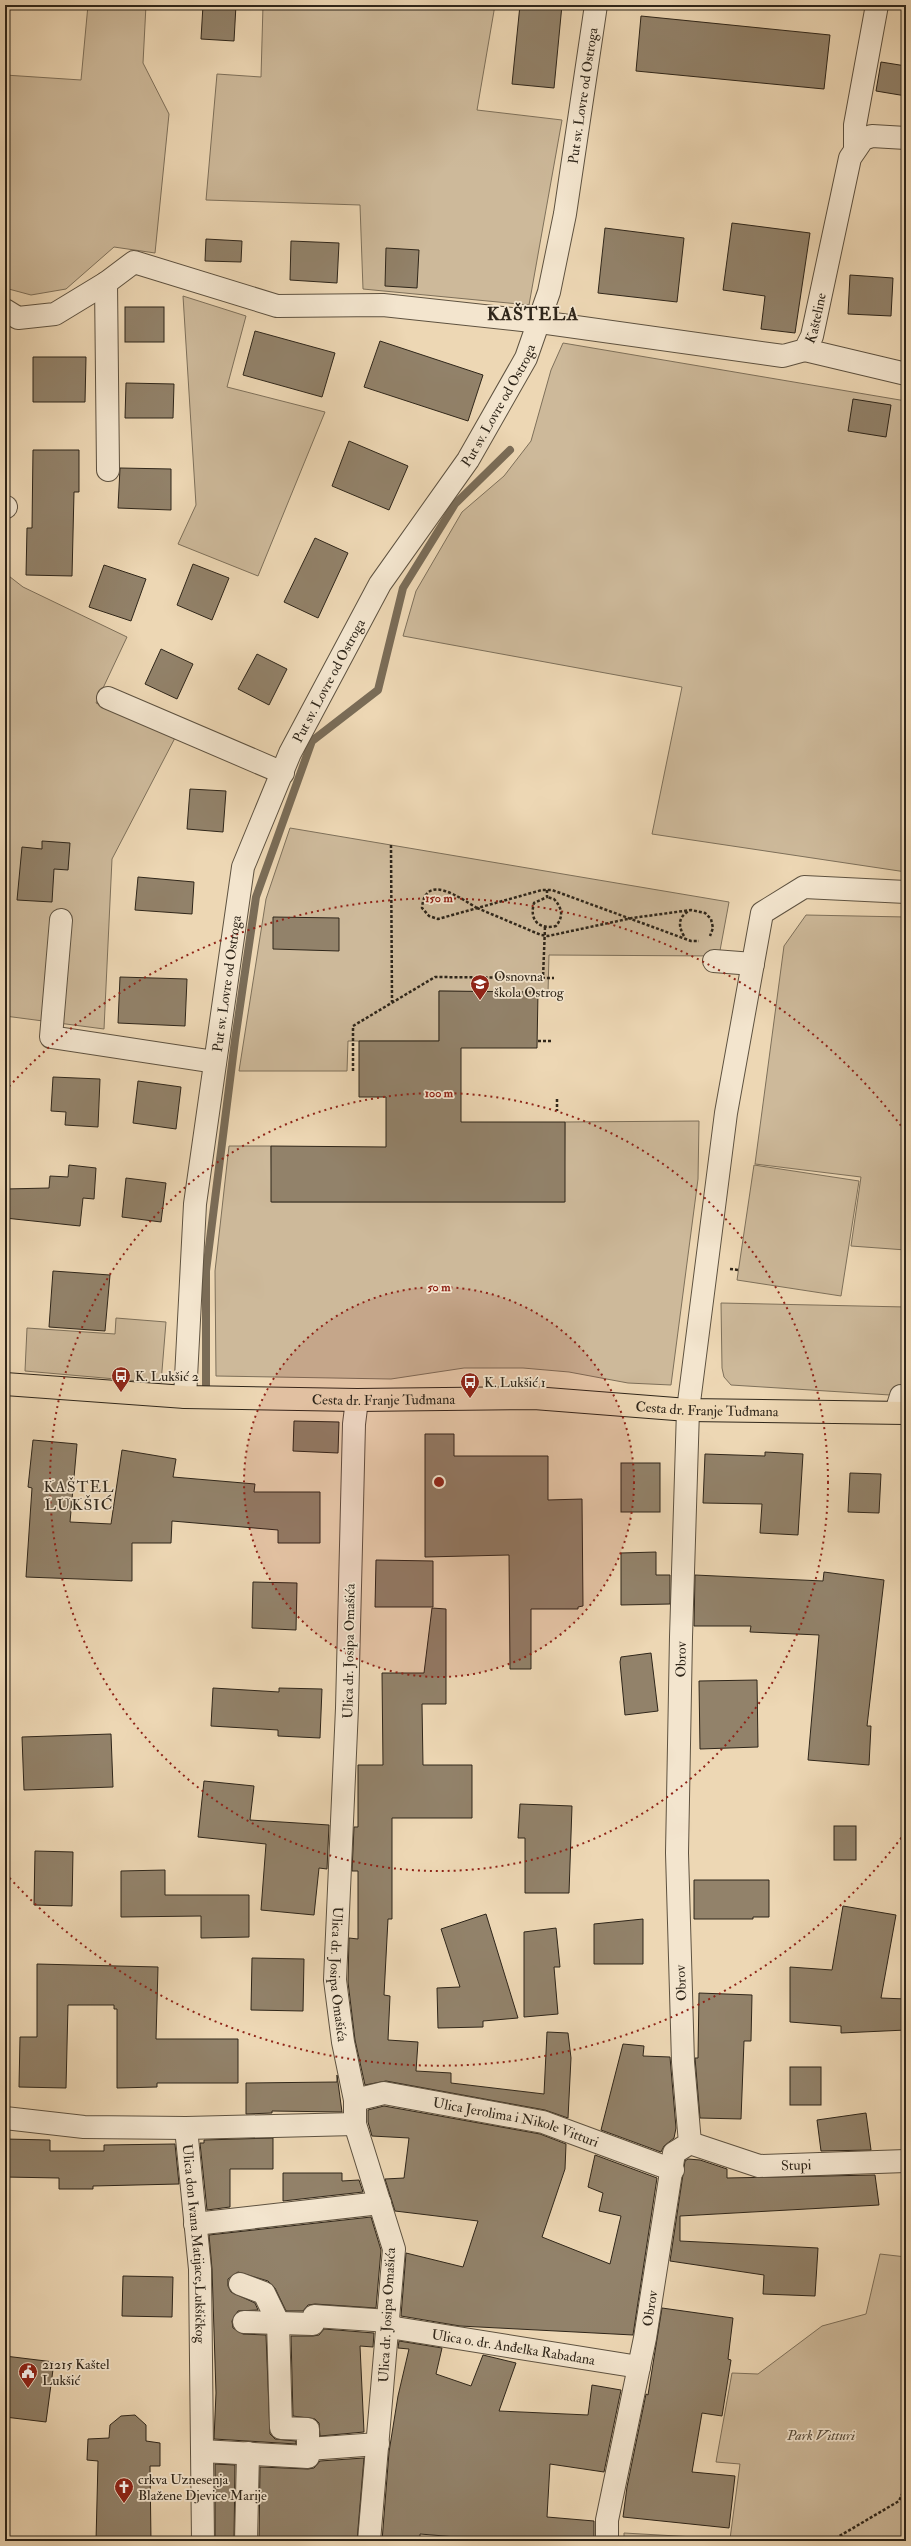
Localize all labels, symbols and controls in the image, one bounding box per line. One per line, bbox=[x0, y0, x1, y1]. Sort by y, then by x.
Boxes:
street label: Put sv. Lovre od Ostroga bbox=[564, 26, 601, 165]
street label: Kašteline bbox=[801, 291, 830, 346]
district label: KAŠTELA bbox=[487, 302, 579, 326]
street label: Put sv. Lovre od Ostroga bbox=[457, 342, 539, 470]
street label: Put sv. Lovre od Ostroga bbox=[289, 616, 369, 745]
text: 150 m bbox=[425, 891, 453, 906]
street label: Put sv. Lovre od Ostroga bbox=[208, 914, 245, 1053]
place label: Osnovna škola Ostrog bbox=[494, 968, 565, 1001]
school or university icon: Osnovna škola Ostrog bbox=[469, 973, 491, 1001]
text: 100 m bbox=[425, 1086, 454, 1101]
text: 50 m bbox=[427, 1280, 451, 1295]
bus stop icon: K. Lukšić 2 bbox=[110, 1365, 132, 1393]
place label: K. Lukšić 2 bbox=[135, 1368, 199, 1385]
bus stop icon: K. Lukšić 1 bbox=[459, 1371, 481, 1399]
place label: K. Lukšić 1 bbox=[484, 1374, 546, 1391]
street label: Cesta dr. Franje Tuđmana bbox=[312, 1390, 455, 1409]
street label: Cesta dr. Franje Tuđmana bbox=[635, 1397, 779, 1420]
centre of rings bbox=[432, 1475, 446, 1489]
district label: KAŠTEL LUKŠIĆ bbox=[43, 1476, 115, 1515]
street label: Ulica dr. Josipa Omašića bbox=[339, 1583, 360, 1719]
street label: Obrov bbox=[672, 1640, 689, 1678]
street label: Ulica dr. Josipa Omašića bbox=[325, 1906, 351, 2043]
street label: Obrov bbox=[672, 1964, 690, 2001]
street label: Ulica Jerolima i Nikole Vitturi bbox=[432, 2094, 601, 2150]
street label: Ulica don Ivana Matijace,Lukšičkog bbox=[179, 2143, 209, 2344]
street label: Stupi bbox=[781, 2156, 812, 2174]
street label: Ulica dr. Josipa Omašića bbox=[375, 2247, 400, 2383]
street label: Obrov bbox=[638, 2288, 661, 2327]
street label: Ulica o. dr. Anđelka Rabadana bbox=[430, 2325, 597, 2368]
place label: 21215 Kaštel Lukšić bbox=[42, 2356, 110, 2389]
public building icon: 21215 Kaštel Lukšić bbox=[17, 2361, 39, 2389]
park label: Park Vitturi bbox=[786, 2427, 855, 2444]
place label: crkva Uznesenja Blažene Djevice Marije bbox=[138, 2471, 267, 2504]
church icon: crkva Uznesenja Blažene Djevice Marije bbox=[113, 2476, 135, 2504]

